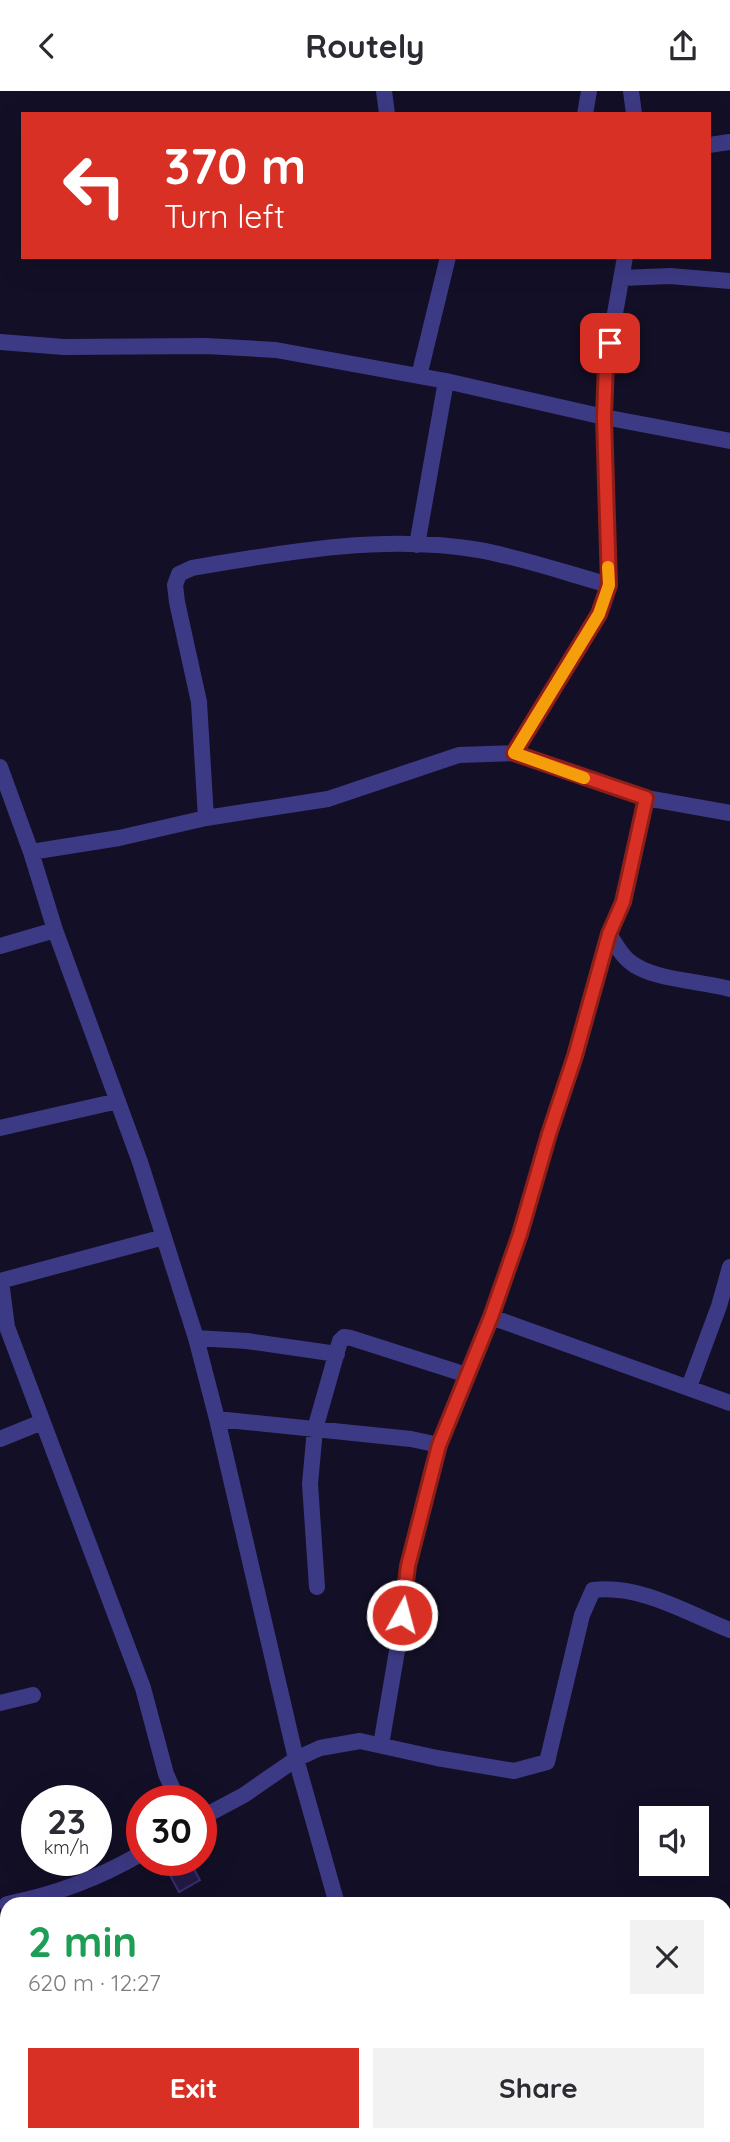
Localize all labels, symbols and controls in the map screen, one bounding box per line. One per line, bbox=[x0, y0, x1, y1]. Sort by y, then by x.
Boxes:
text: Routely bbox=[305, 26, 425, 66]
icon: back bbox=[28, 27, 66, 65]
icon: share bbox=[664, 27, 702, 65]
text: 370 m bbox=[164, 135, 306, 196]
icon: left bbox=[49, 140, 140, 231]
text: Turn left bbox=[164, 196, 285, 236]
pin bbox=[580, 313, 640, 373]
icon: arrive bbox=[591, 324, 629, 362]
position arrow bbox=[365, 1578, 439, 1652]
speed limit sign: 30 bbox=[126, 1785, 217, 1876]
text: 23 bbox=[47, 1799, 86, 1843]
map controls bbox=[639, 1806, 709, 1876]
button: sound bbox=[639, 1806, 709, 1876]
text: km/h bbox=[44, 1836, 89, 1859]
text: 2 min bbox=[28, 1915, 137, 1968]
button: close bbox=[630, 1920, 704, 1994]
text: 620 m · 12:27 bbox=[28, 1968, 161, 1997]
button: Exit bbox=[28, 2048, 359, 2128]
button: Share bbox=[373, 2048, 704, 2128]

